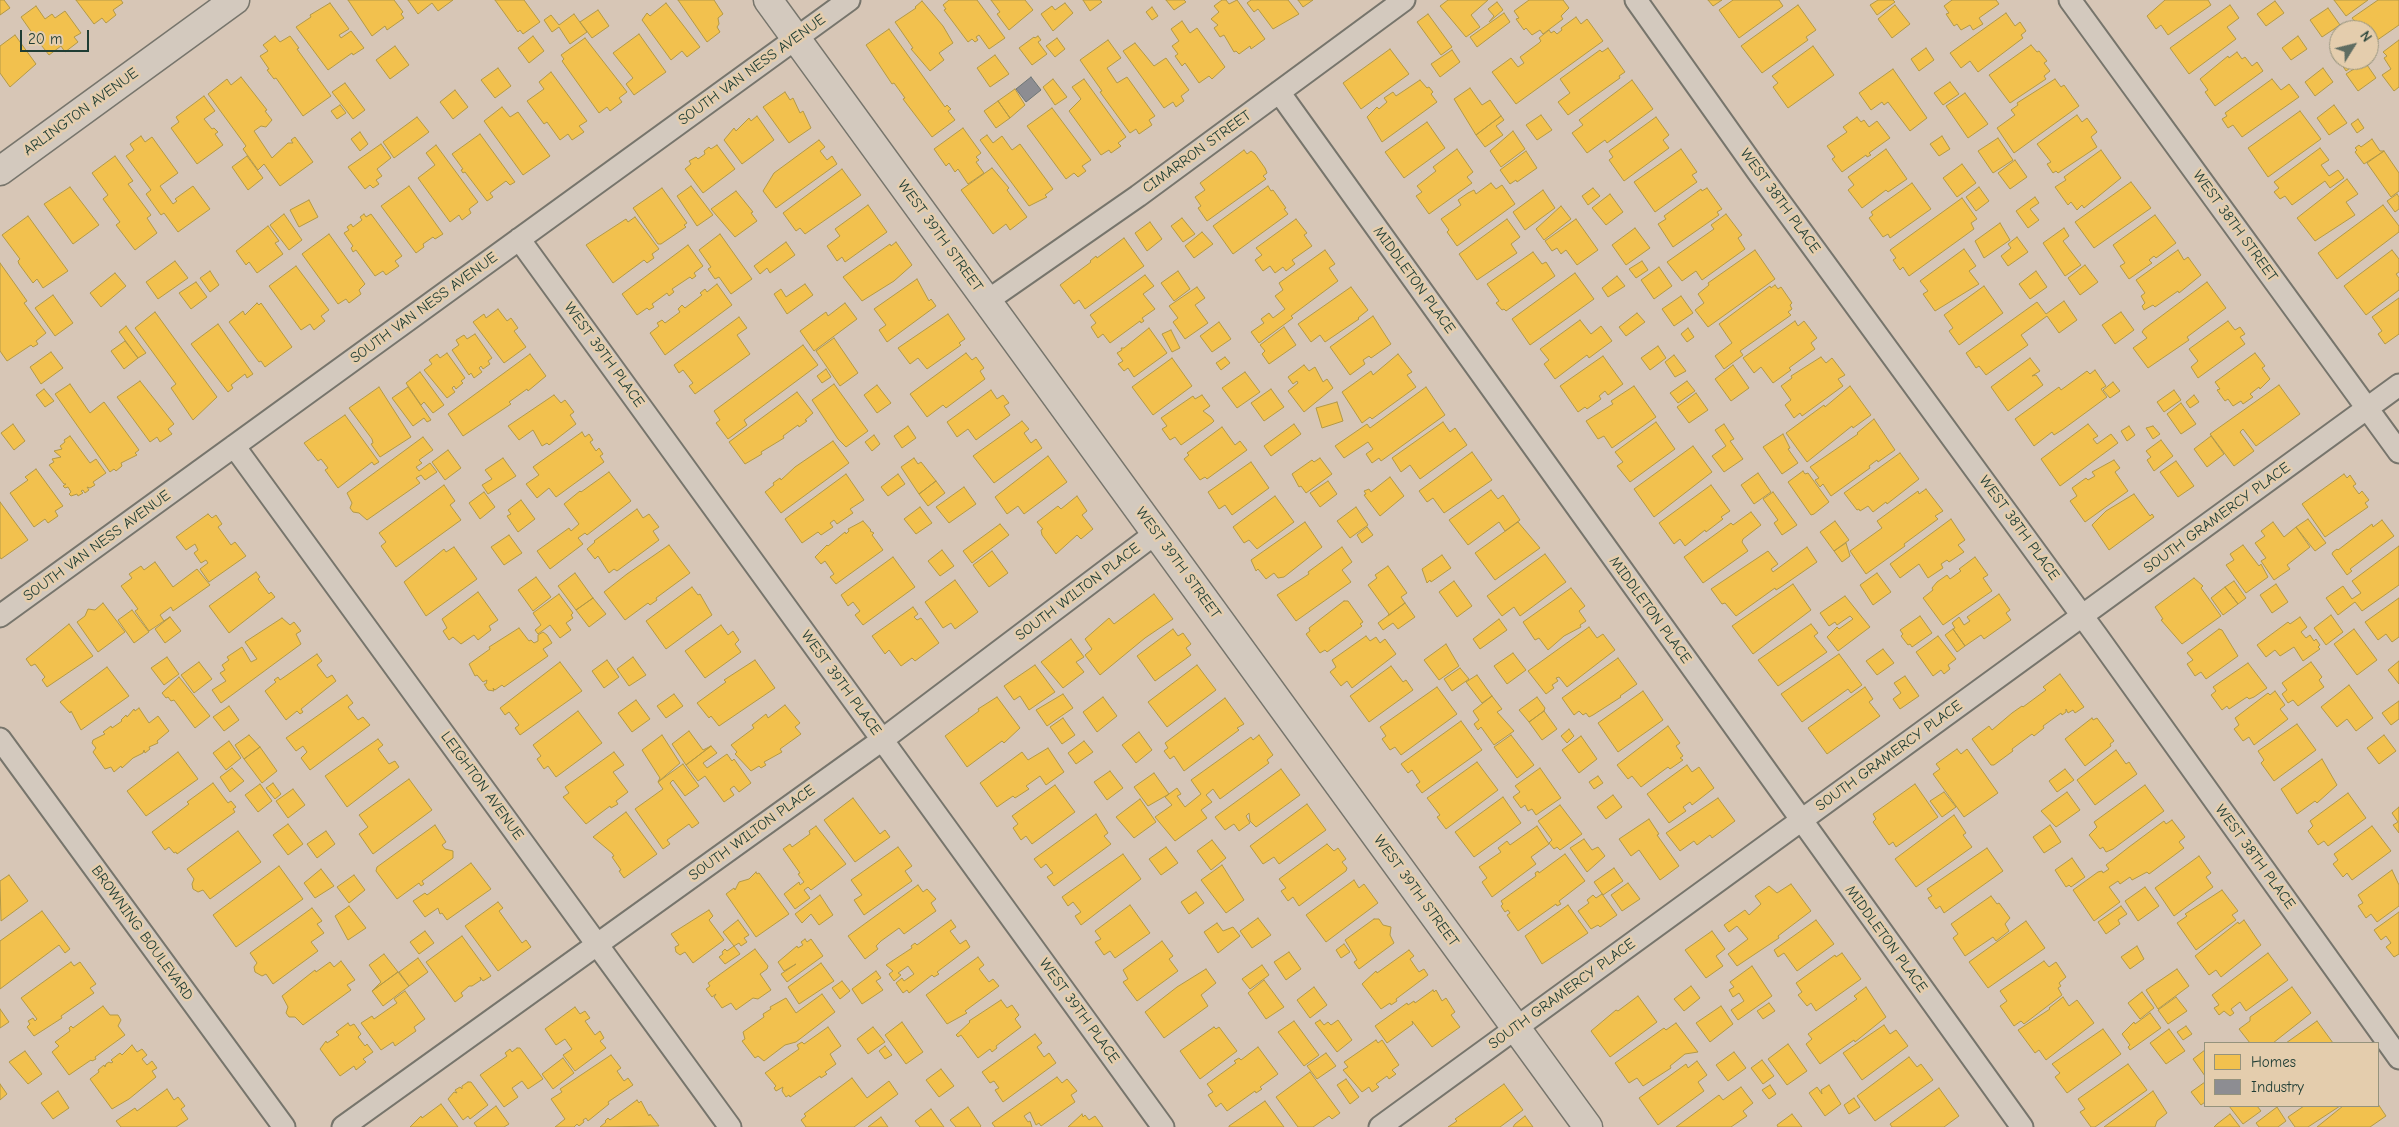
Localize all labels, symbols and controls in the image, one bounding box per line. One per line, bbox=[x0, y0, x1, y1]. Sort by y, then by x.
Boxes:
street label: SOUTH VAN NESS AVENUE bbox=[675, 11, 829, 129]
scale bar bbox=[22, 20, 91, 52]
north arrow bbox=[2329, 20, 2379, 70]
text: N bbox=[2356, 28, 2375, 45]
text: 20 m bbox=[28, 30, 62, 48]
street label: ARLINGTON AVENUE bbox=[20, 64, 142, 160]
street label: CIMARRON STREET bbox=[1139, 107, 1255, 197]
street label: WEST 38TH PLACE bbox=[1736, 145, 1824, 257]
street label: WEST 38TH STREET bbox=[2189, 167, 2281, 285]
street label: WEST 39TH STREET bbox=[894, 177, 986, 295]
street label: MIDDLETON PLACE bbox=[1369, 223, 1459, 337]
street label: SOUTH VAN NESS AVENUE bbox=[347, 249, 501, 367]
street label: WEST 39TH PLACE bbox=[560, 299, 648, 411]
street label: SOUTH GRAMERCY PLACE bbox=[2140, 459, 2294, 577]
street label: WEST 38TH PLACE bbox=[1975, 472, 2063, 584]
street label: SOUTH VAN NESS AVENUE bbox=[20, 487, 174, 605]
street label: WEST 39TH STREET bbox=[1132, 504, 1224, 622]
street label: SOUTH WILTON PLACE bbox=[1012, 539, 1144, 645]
street label: MIDDLETON PLACE bbox=[1605, 553, 1695, 667]
street label: WEST 39TH PLACE bbox=[797, 627, 885, 739]
street label: SOUTH GRAMERCY PLACE bbox=[1812, 697, 1966, 815]
street label: LEIGHTON AVENUE bbox=[437, 728, 527, 844]
street label: SOUTH WILTON PLACE bbox=[685, 781, 819, 885]
street label: WEST 38TH PLACE bbox=[2211, 801, 2299, 913]
street label: WEST 39TH STREET bbox=[1370, 832, 1462, 950]
street label: BROWNING BOULEVARD bbox=[87, 862, 197, 1004]
street label: MIDDLETON PLACE bbox=[1841, 882, 1931, 996]
street label: SOUTH GRAMERCY PLACE bbox=[1485, 935, 1639, 1053]
street label: WEST 39TH PLACE bbox=[1035, 955, 1123, 1067]
legend bbox=[2204, 1042, 2379, 1107]
text: Homes bbox=[2251, 1053, 2296, 1071]
text: Industry bbox=[2251, 1078, 2304, 1096]

